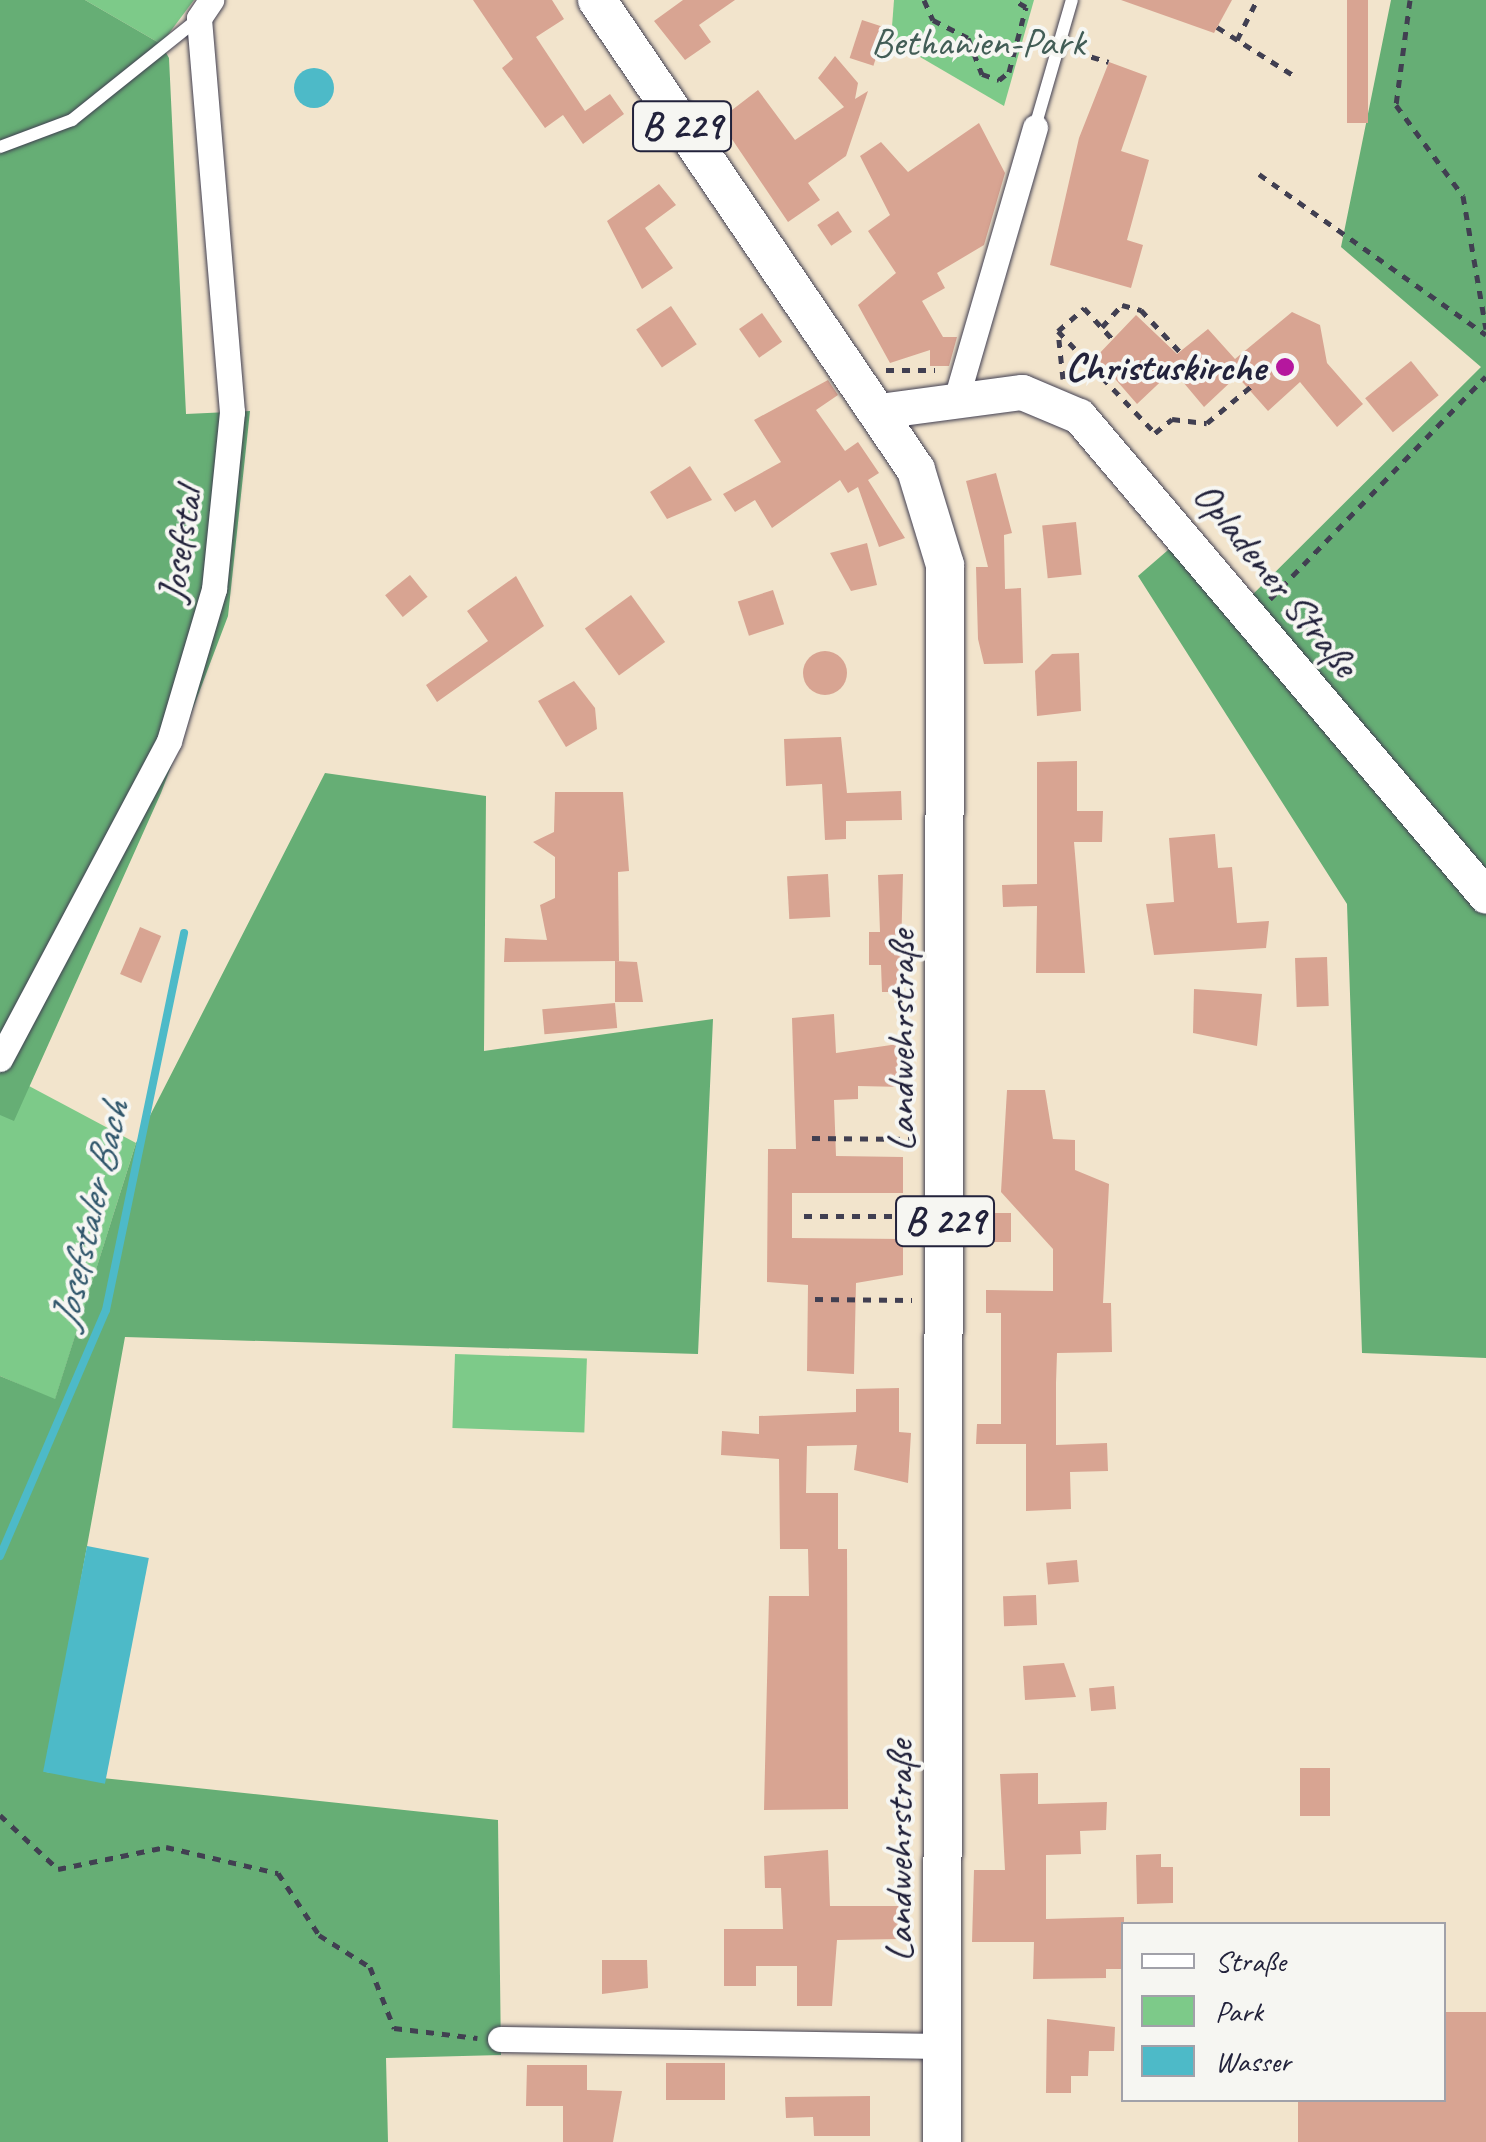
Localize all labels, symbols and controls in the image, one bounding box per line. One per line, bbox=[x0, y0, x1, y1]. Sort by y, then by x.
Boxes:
park label: Bethanien-Park bbox=[871, 18, 1085, 66]
road number: B 229 bbox=[632, 93, 732, 159]
place label: Christuskirche bbox=[1065, 343, 1265, 391]
marker: Christuskirche bbox=[1274, 356, 1296, 378]
street label: Opladener Straße bbox=[1183, 472, 1369, 686]
street label: Josefstal bbox=[147, 485, 213, 605]
street label: Landwehrstraße bbox=[877, 930, 925, 1152]
water label: Josefstaler Bach bbox=[39, 1096, 141, 1334]
road number: B 229 bbox=[895, 1188, 995, 1254]
street label: Landwehrstraße bbox=[875, 1740, 923, 1962]
legend bbox=[1121, 1922, 1446, 2102]
text: Straße bbox=[1215, 1942, 1286, 1980]
text: Park bbox=[1215, 1992, 1263, 2030]
text: Wasser bbox=[1215, 2042, 1291, 2080]

